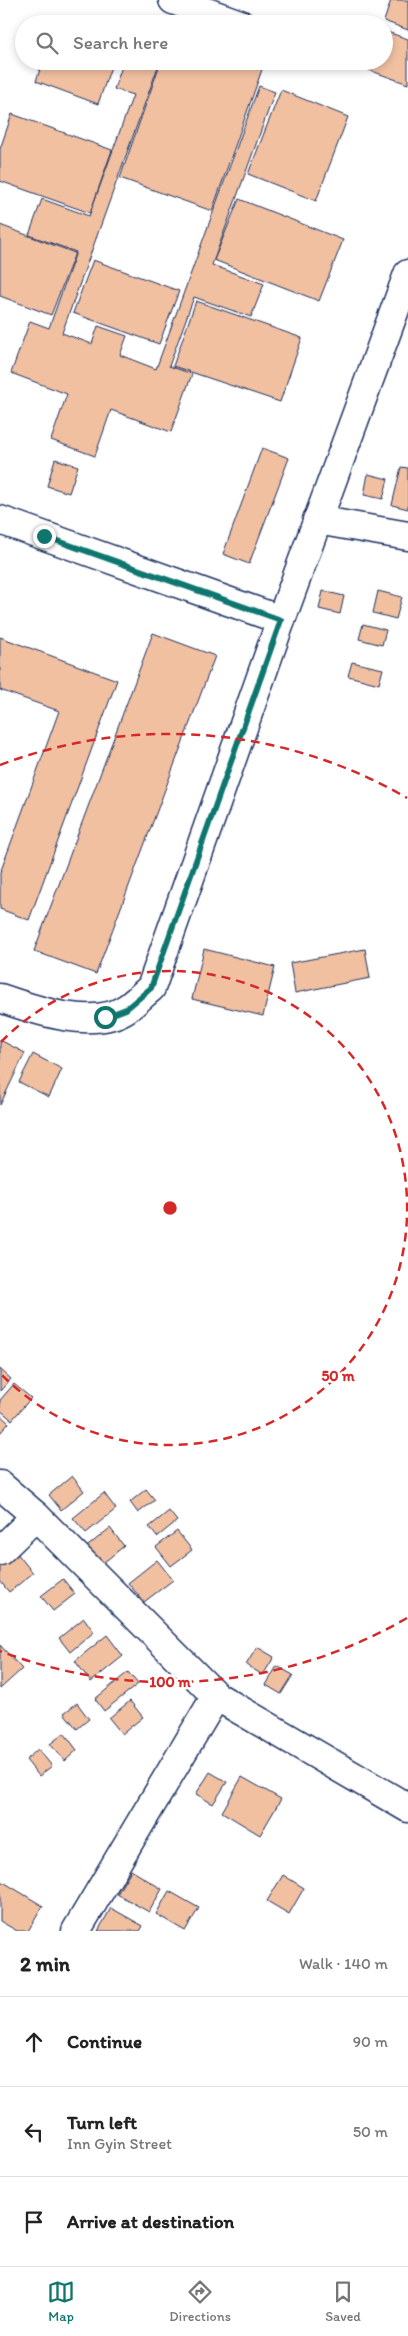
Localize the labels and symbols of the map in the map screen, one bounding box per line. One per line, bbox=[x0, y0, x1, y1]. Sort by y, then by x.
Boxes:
route end bbox=[33, 525, 56, 548]
route start bbox=[94, 1006, 117, 1029]
centre of rings bbox=[161, 1199, 179, 1217]
text: 50 m bbox=[321, 1367, 355, 1385]
text: 100 m bbox=[149, 1673, 191, 1691]

